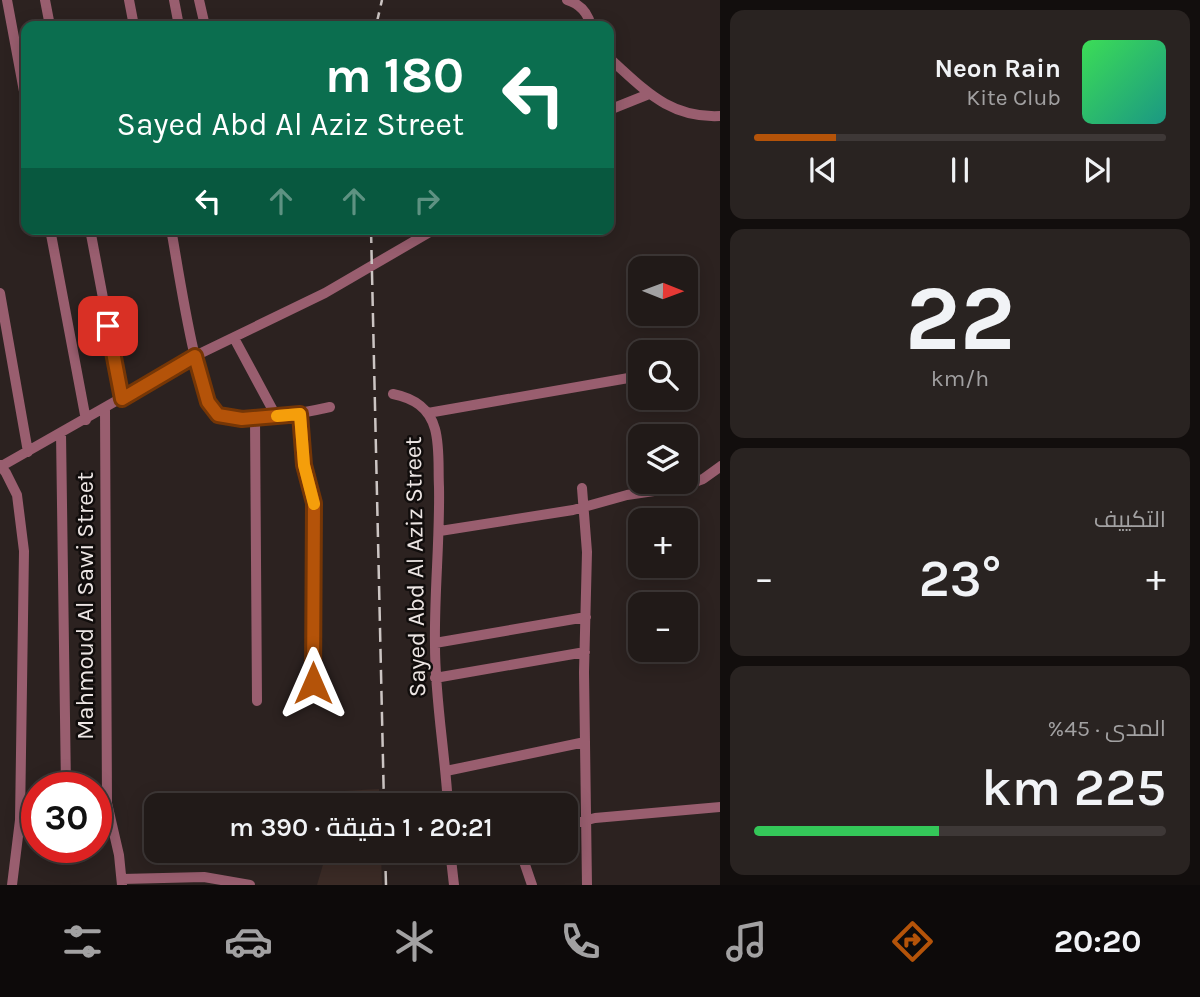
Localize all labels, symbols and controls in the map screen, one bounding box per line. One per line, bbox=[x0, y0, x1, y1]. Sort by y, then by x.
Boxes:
text: 180 m bbox=[325, 47, 464, 104]
icon: left bbox=[488, 49, 579, 140]
text: Neon Rain bbox=[934, 53, 1061, 84]
text: Kite Club bbox=[966, 84, 1061, 111]
text: Sayed Abd Al Aziz Street bbox=[117, 106, 464, 143]
icon: previous bbox=[804, 151, 842, 189]
icon: pause bbox=[941, 151, 979, 189]
icon: next bbox=[1078, 151, 1116, 189]
icon: left bbox=[189, 182, 227, 220]
icon: ahead bbox=[262, 182, 300, 220]
icon: ahead bbox=[335, 182, 373, 220]
icon: right bbox=[408, 182, 446, 220]
north arrow bbox=[628, 256, 698, 326]
map controls bbox=[628, 256, 698, 662]
text: 22 bbox=[905, 266, 1015, 372]
pin bbox=[78, 296, 138, 356]
icon: arrive bbox=[89, 307, 127, 345]
button: search bbox=[628, 340, 698, 410]
text: km/h bbox=[931, 365, 989, 392]
button: layers bbox=[628, 424, 698, 494]
street label: Sayed Abd Al Aziz Street bbox=[399, 436, 431, 698]
street label: Mahmoud Al Sawi Street bbox=[71, 472, 99, 740]
text: التكييف bbox=[1094, 506, 1166, 533]
button: + bbox=[628, 508, 698, 578]
text: 23° bbox=[919, 548, 1001, 609]
text: − bbox=[754, 556, 774, 601]
text: + bbox=[1146, 556, 1166, 601]
button: − bbox=[628, 592, 698, 662]
position arrow bbox=[276, 646, 350, 720]
text: المدى · 45% bbox=[1047, 715, 1166, 742]
text: 225 km bbox=[981, 757, 1166, 818]
speed limit sign: 30 bbox=[21, 772, 112, 863]
text: 20:21 · 1 دقيقة · 390 m bbox=[229, 812, 493, 843]
icon: filters bbox=[58, 917, 107, 966]
icon: car bbox=[224, 917, 273, 966]
icon: climate bbox=[390, 917, 439, 966]
icon: phone bbox=[556, 917, 605, 966]
icon: music bbox=[722, 917, 771, 966]
icon: directions bbox=[888, 917, 937, 966]
text: 20:20 bbox=[1054, 923, 1142, 960]

